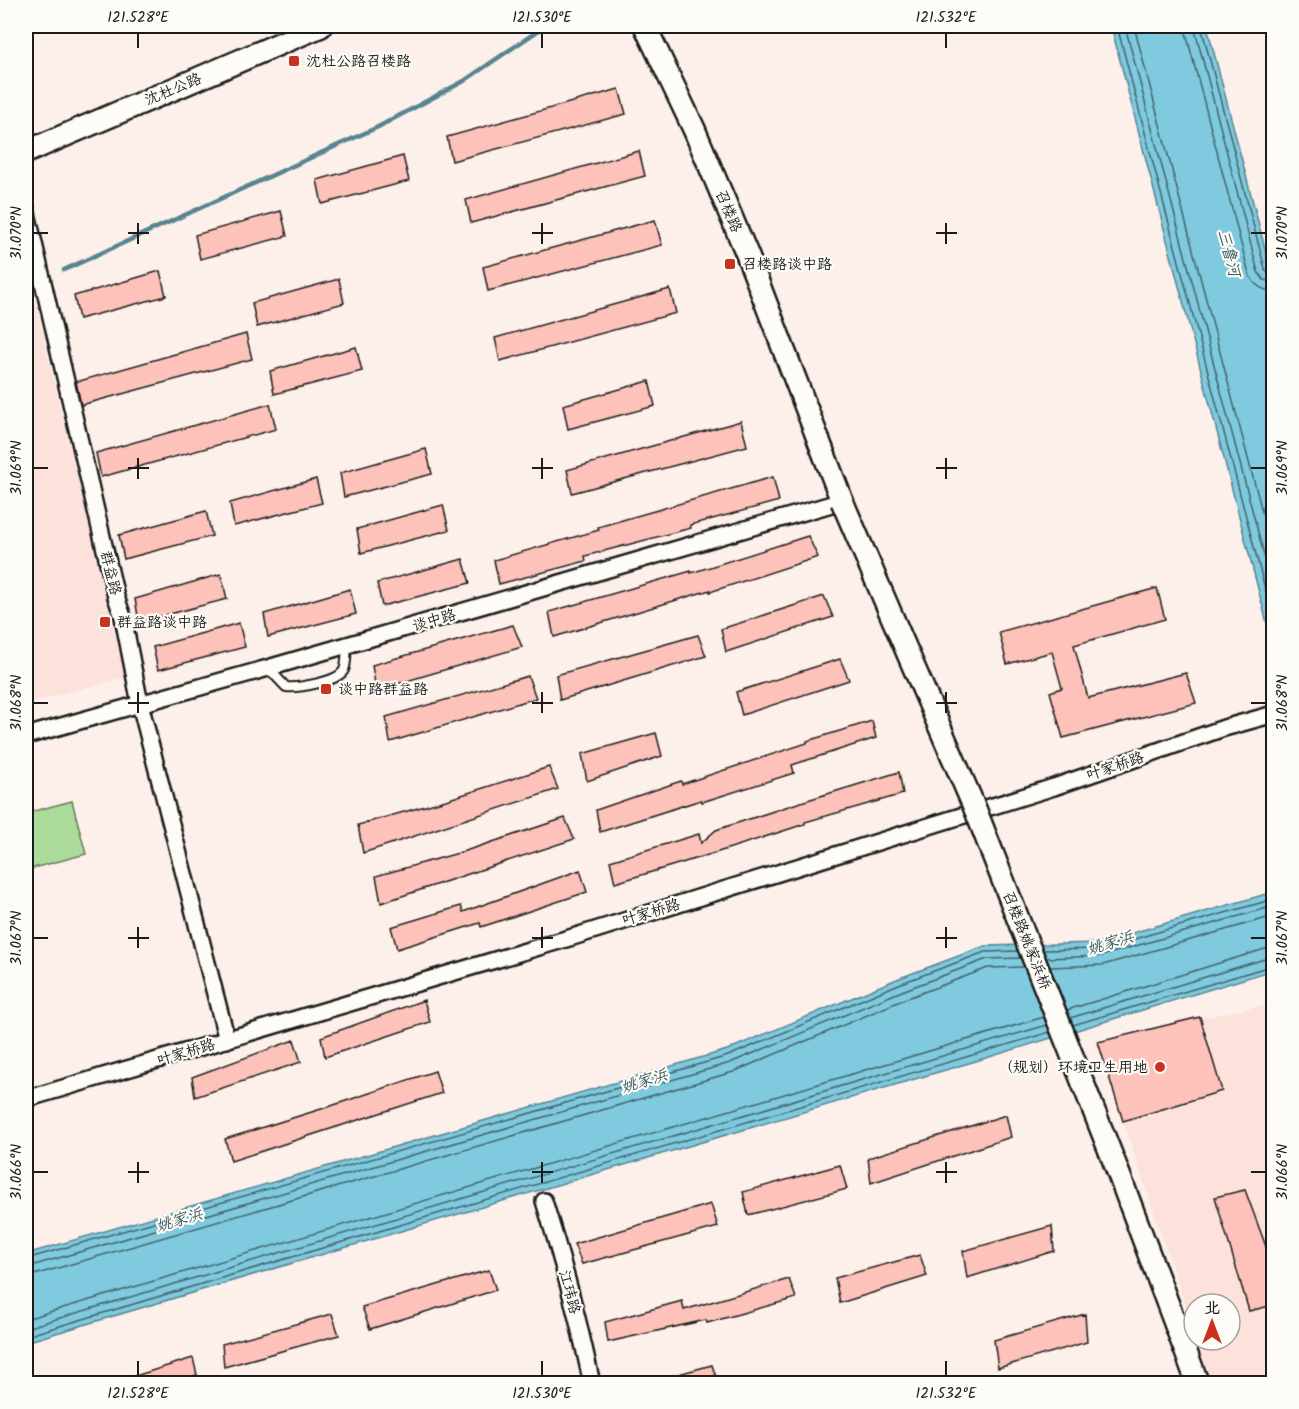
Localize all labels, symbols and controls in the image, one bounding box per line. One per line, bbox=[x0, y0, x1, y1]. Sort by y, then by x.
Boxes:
text: 121.528°E bbox=[107, 6, 170, 30]
text: 121.530°E bbox=[512, 6, 573, 30]
text: 121.532°E bbox=[916, 6, 978, 30]
place label: 沈杜公路召楼路 bbox=[306, 50, 411, 74]
marker: 沈杜公路召楼路 bbox=[287, 54, 301, 68]
street label: 沈杜公路 bbox=[141, 67, 206, 113]
street label: 召楼路 bbox=[708, 186, 748, 237]
text: 31.070°N bbox=[5, 206, 29, 260]
text: 31.070°N bbox=[1271, 206, 1295, 260]
water label: 三鲁河 bbox=[1210, 227, 1248, 283]
place label: 召楼路谈中路 bbox=[742, 253, 832, 277]
marker: 召楼路谈中路 bbox=[723, 257, 737, 271]
text: 31.069°N bbox=[5, 440, 29, 496]
text: 31.069°N bbox=[1271, 440, 1295, 496]
street label: 群益路 bbox=[93, 548, 127, 598]
street label: 谈中路 bbox=[409, 603, 459, 639]
place label: 群益路谈中路 bbox=[117, 611, 207, 635]
marker: 群益路谈中路 bbox=[98, 615, 112, 629]
text: 31.068°N bbox=[5, 675, 29, 731]
text: 31.068°N bbox=[1271, 675, 1295, 731]
place label: 谈中路群益路 bbox=[338, 678, 428, 702]
marker: 谈中路群益路 bbox=[319, 682, 333, 696]
street label: 叶家桥路 bbox=[1083, 746, 1148, 788]
street label: 召楼路姚家浜桥 bbox=[995, 887, 1057, 994]
street label: 叶家桥路 bbox=[619, 893, 683, 933]
text: 31.067°N bbox=[5, 911, 29, 965]
text: 31.067°N bbox=[1271, 911, 1295, 965]
water label: 姚家浜 bbox=[1084, 924, 1138, 962]
street label: 叶家桥路 bbox=[154, 1033, 218, 1073]
place label: （规划）环境卫生用地 bbox=[998, 1056, 1148, 1080]
marker: （规划）环境卫生用地 bbox=[1153, 1060, 1167, 1074]
water label: 姚家浜 bbox=[618, 1062, 672, 1100]
text: 31.066°N bbox=[5, 1144, 29, 1200]
text: 31.066°N bbox=[1271, 1144, 1295, 1200]
water label: 姚家浜 bbox=[153, 1201, 207, 1239]
street label: 江玮路 bbox=[552, 1267, 586, 1317]
north arrow bbox=[1182, 1292, 1242, 1352]
text: 北 bbox=[1204, 1296, 1220, 1321]
text: 121.528°E bbox=[107, 1382, 170, 1406]
text: 121.530°E bbox=[512, 1382, 573, 1406]
text: 121.532°E bbox=[916, 1382, 978, 1406]

